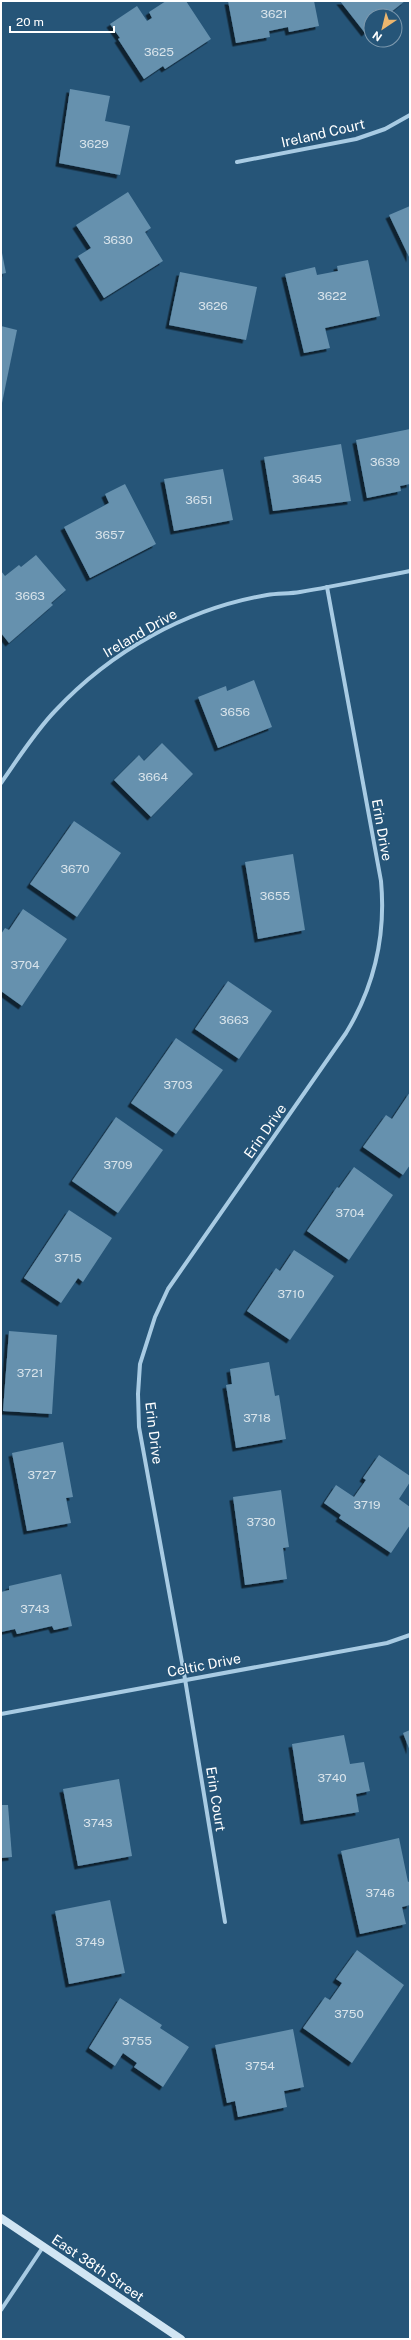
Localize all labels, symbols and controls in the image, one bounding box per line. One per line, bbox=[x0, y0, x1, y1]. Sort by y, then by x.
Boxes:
house number: 3621 bbox=[261, 7, 288, 21]
scale bar bbox=[10, 8, 114, 34]
north arrow bbox=[363, 8, 403, 48]
text: 20 m bbox=[16, 15, 44, 29]
text: N bbox=[370, 29, 384, 44]
house number: 3625 bbox=[144, 45, 174, 59]
street label: Ireland Court bbox=[280, 116, 366, 150]
house number: 3629 bbox=[79, 137, 109, 151]
house number: 3630 bbox=[103, 233, 133, 247]
house number: 3622 bbox=[317, 289, 347, 303]
house number: 3626 bbox=[198, 299, 228, 313]
house number: 3639 bbox=[370, 455, 400, 469]
house number: 3645 bbox=[292, 472, 322, 486]
house number: 3651 bbox=[185, 493, 213, 507]
house number: 3657 bbox=[95, 528, 125, 542]
house number: 3663 bbox=[15, 589, 45, 603]
street label: Ireland Drive bbox=[100, 605, 180, 661]
house number: 3656 bbox=[220, 705, 250, 719]
house number: 3664 bbox=[138, 770, 168, 784]
street label: Erin Drive bbox=[369, 798, 395, 862]
house number: 3670 bbox=[60, 862, 90, 876]
house number: 3655 bbox=[260, 889, 290, 903]
house number: 3704 bbox=[10, 958, 40, 972]
house number: 3663 bbox=[219, 1013, 249, 1027]
house number: 3703 bbox=[163, 1078, 193, 1092]
street label: Erin Drive bbox=[241, 1101, 290, 1161]
house number: 3709 bbox=[103, 1158, 133, 1172]
house number: 3704 bbox=[335, 1206, 365, 1220]
house number: 3715 bbox=[54, 1251, 82, 1265]
house number: 3710 bbox=[277, 1287, 305, 1301]
house number: 3721 bbox=[17, 1366, 43, 1380]
street label: Erin Drive bbox=[142, 1401, 166, 1465]
house number: 3718 bbox=[243, 1411, 271, 1425]
house number: 3727 bbox=[28, 1468, 56, 1482]
house number: 3719 bbox=[353, 1498, 381, 1512]
house number: 3730 bbox=[246, 1515, 276, 1529]
house number: 3743 bbox=[20, 1602, 50, 1616]
street label: Celtic Drive bbox=[166, 1650, 242, 1680]
street label: Erin Court bbox=[203, 1765, 229, 1833]
house number: 3740 bbox=[317, 1771, 347, 1785]
house number: 3743 bbox=[83, 1816, 113, 1830]
house number: 3746 bbox=[365, 1886, 395, 1900]
house number: 3749 bbox=[75, 1935, 105, 1949]
house number: 3750 bbox=[334, 2007, 364, 2021]
house number: 3755 bbox=[122, 2034, 152, 2048]
house number: 3754 bbox=[245, 2059, 275, 2073]
street label: East 38th Street bbox=[49, 2231, 147, 2305]

